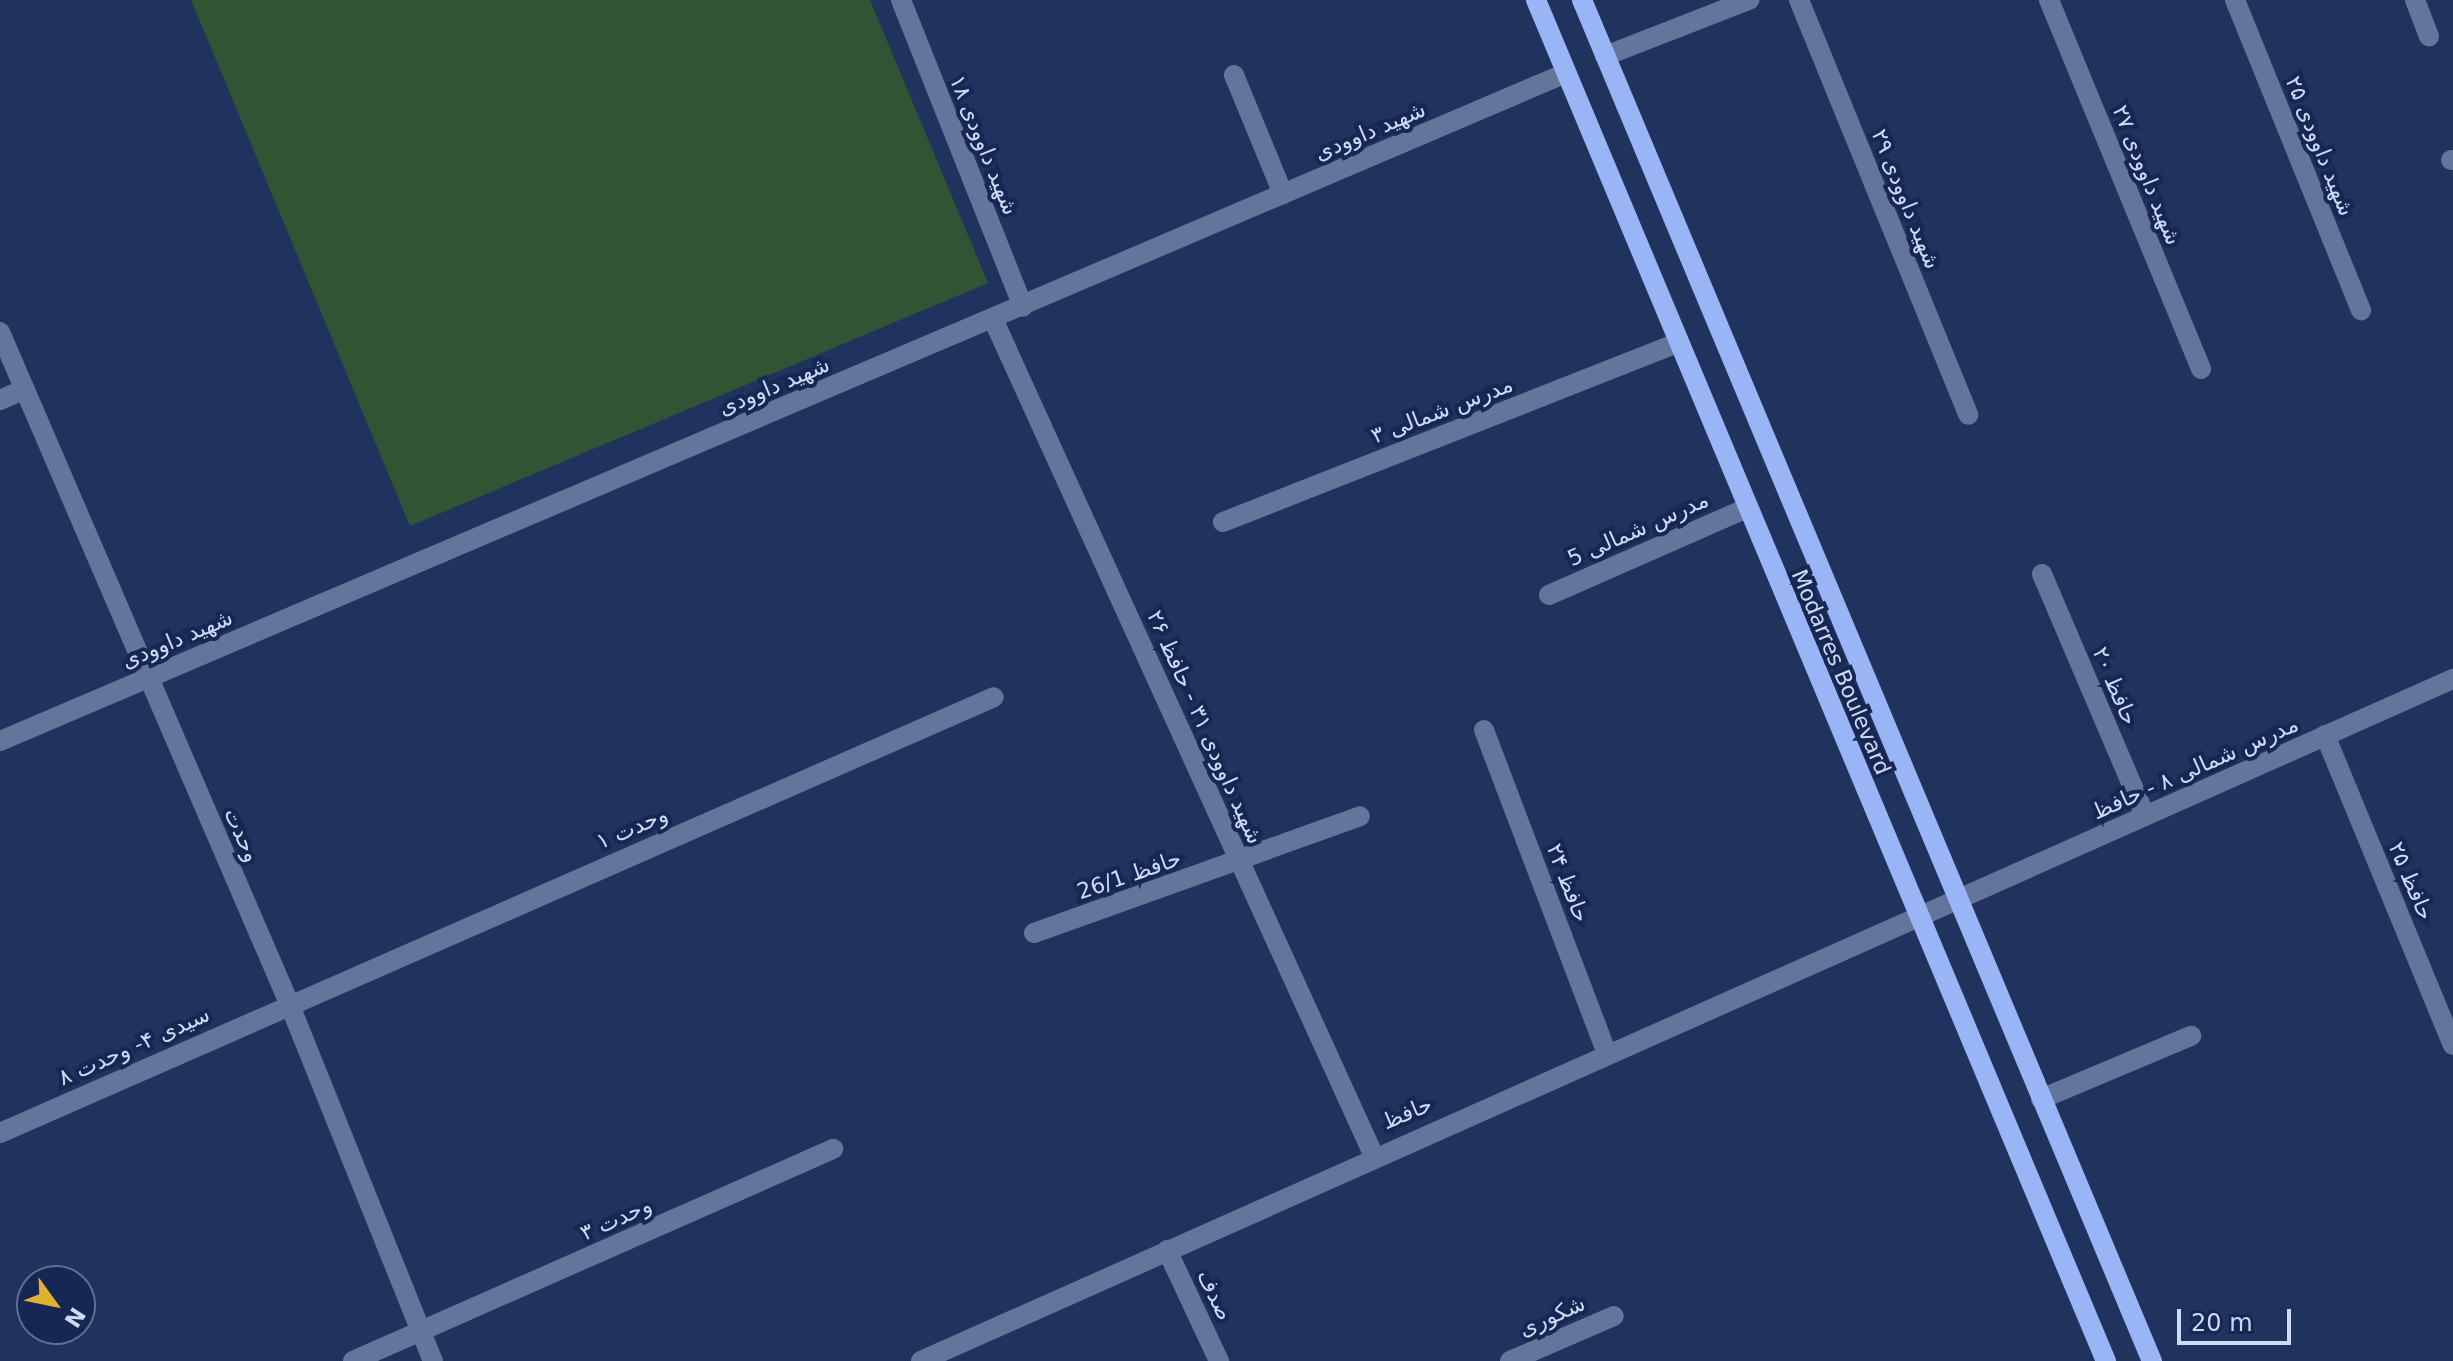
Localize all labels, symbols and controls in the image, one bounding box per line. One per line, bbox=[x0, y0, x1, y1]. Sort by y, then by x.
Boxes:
street label: شهید داوودی ۱۸ bbox=[944, 71, 1024, 219]
street label: شهید داوودی ۲۵ bbox=[2280, 72, 2360, 220]
street label: شهید داوودی bbox=[1311, 96, 1429, 166]
street label: شهید داوودی ۲۷ bbox=[2107, 101, 2187, 249]
street label: شهید داوودی ۲۹ bbox=[1866, 125, 1946, 273]
street label: شهید داوودی bbox=[715, 351, 833, 421]
street label: مدرس شمالی ۳ bbox=[1367, 371, 1517, 449]
street label: مدرس شمالی 5 bbox=[1563, 486, 1713, 572]
street label: Modarres Boulevard bbox=[1786, 565, 1896, 779]
street label: شهید داوودی bbox=[118, 604, 236, 674]
street label: شهید داوودی ۳۱ - حافظ ۲۶ bbox=[1142, 606, 1268, 848]
street label: حافظ ۲۰ bbox=[2087, 643, 2143, 729]
street label: مدرس شمالی ۸ - حافظ bbox=[2088, 711, 2302, 825]
street label: وحدت ۱ bbox=[592, 801, 672, 855]
street label: وحدت bbox=[218, 804, 266, 866]
street label: حافظ ۲۵ bbox=[2383, 838, 2439, 924]
street label: حافظ ۲۴ bbox=[1541, 840, 1595, 926]
street label: حافظ 26/1 bbox=[1074, 845, 1184, 905]
street label: سیدی ۴- وحدت ۸ bbox=[54, 1001, 214, 1091]
street label: حافظ bbox=[1378, 1091, 1436, 1135]
street label: وحدت ۳ bbox=[576, 1192, 656, 1246]
north arrow bbox=[16, 1265, 96, 1345]
street label: صدف bbox=[1192, 1265, 1238, 1325]
street label: شکوری bbox=[1515, 1290, 1589, 1342]
scale bar bbox=[2181, 1293, 2295, 1343]
text: N bbox=[59, 1303, 90, 1332]
text: 20 m bbox=[2191, 1309, 2253, 1337]

